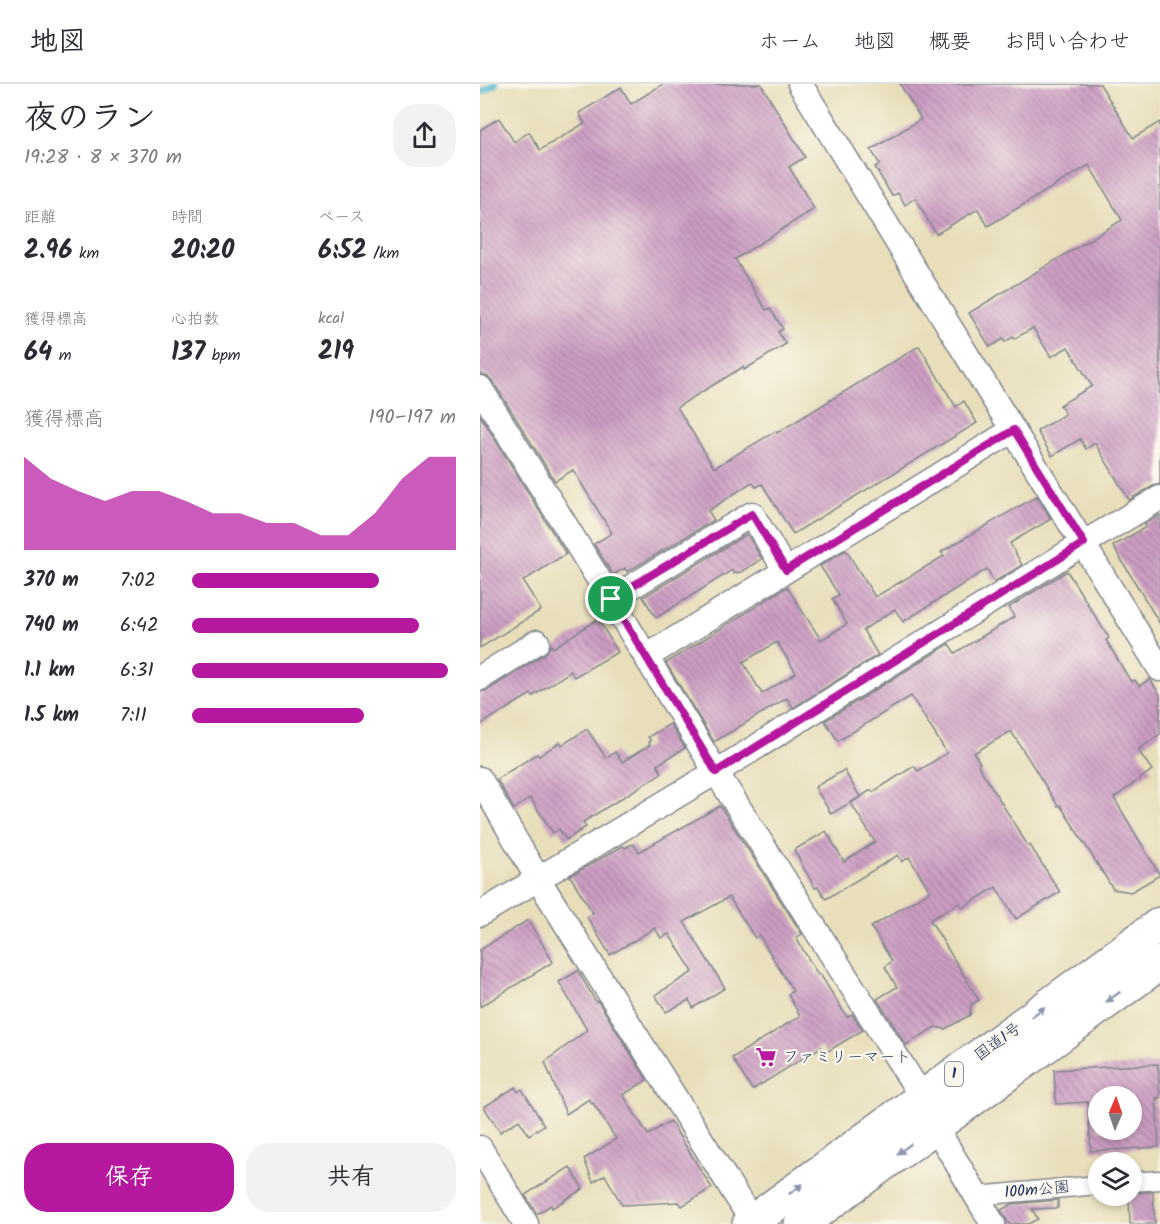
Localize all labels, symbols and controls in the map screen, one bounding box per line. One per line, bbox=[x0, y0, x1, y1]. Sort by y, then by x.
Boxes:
text: 地図 bbox=[30, 20, 86, 65]
text: ホーム bbox=[759, 26, 821, 59]
text: 地図 bbox=[854, 26, 896, 59]
text: 概要 bbox=[929, 26, 971, 59]
text: お問い合わせ bbox=[1004, 26, 1130, 59]
text: 夜のラン bbox=[24, 93, 156, 146]
button: share bbox=[393, 104, 456, 167]
text: 19:28 · 8 × 370 m bbox=[24, 142, 182, 174]
text: 距離 bbox=[24, 205, 56, 230]
text: 時間 bbox=[171, 205, 203, 230]
text: ペース bbox=[318, 205, 365, 230]
text: 2.96 bbox=[24, 230, 73, 272]
text: 20:20 bbox=[171, 230, 234, 272]
text: 6:52 bbox=[318, 230, 367, 272]
text: km bbox=[73, 241, 99, 266]
text: /km bbox=[367, 241, 399, 266]
text: kcal bbox=[318, 306, 344, 331]
text: 獲得標高 bbox=[24, 307, 88, 332]
text: 心拍数 bbox=[171, 307, 219, 332]
text: 219 bbox=[318, 331, 354, 373]
text: 64 bbox=[24, 332, 52, 374]
text: 137 bbox=[171, 332, 205, 374]
text: m bbox=[52, 343, 71, 368]
text: bpm bbox=[205, 343, 241, 368]
text: 190–197 m bbox=[369, 402, 456, 434]
text: 獲得標高 bbox=[24, 404, 104, 436]
text: 370 m bbox=[24, 565, 79, 597]
text: 7:02 bbox=[120, 565, 156, 597]
pin bbox=[585, 573, 636, 624]
icon: arrive bbox=[594, 582, 627, 615]
text: 740 m bbox=[24, 610, 79, 642]
text: 6:42 bbox=[120, 610, 159, 642]
text: 1.1 km bbox=[24, 655, 75, 687]
text: 6:31 bbox=[120, 655, 154, 687]
text: 1.5 km bbox=[24, 700, 79, 732]
text: 7:11 bbox=[120, 700, 147, 732]
one-way arrow bbox=[1105, 991, 1121, 1003]
one-way arrow bbox=[1031, 1007, 1046, 1019]
street label: 国道1号 bbox=[969, 1016, 1027, 1068]
supermarket icon: ファミリーマート bbox=[754, 1045, 778, 1069]
place label: ファミリーマート bbox=[783, 1045, 911, 1070]
road number: 1 bbox=[945, 1062, 963, 1086]
north arrow bbox=[1088, 1086, 1142, 1140]
map controls bbox=[1088, 1086, 1142, 1206]
button: 保存 bbox=[24, 1143, 234, 1212]
button: 共有 bbox=[246, 1143, 456, 1212]
one-way arrow bbox=[897, 1143, 913, 1155]
button: layers bbox=[1088, 1152, 1142, 1206]
street label: 100m公園 bbox=[1003, 1175, 1071, 1205]
one-way arrow bbox=[789, 1184, 804, 1196]

